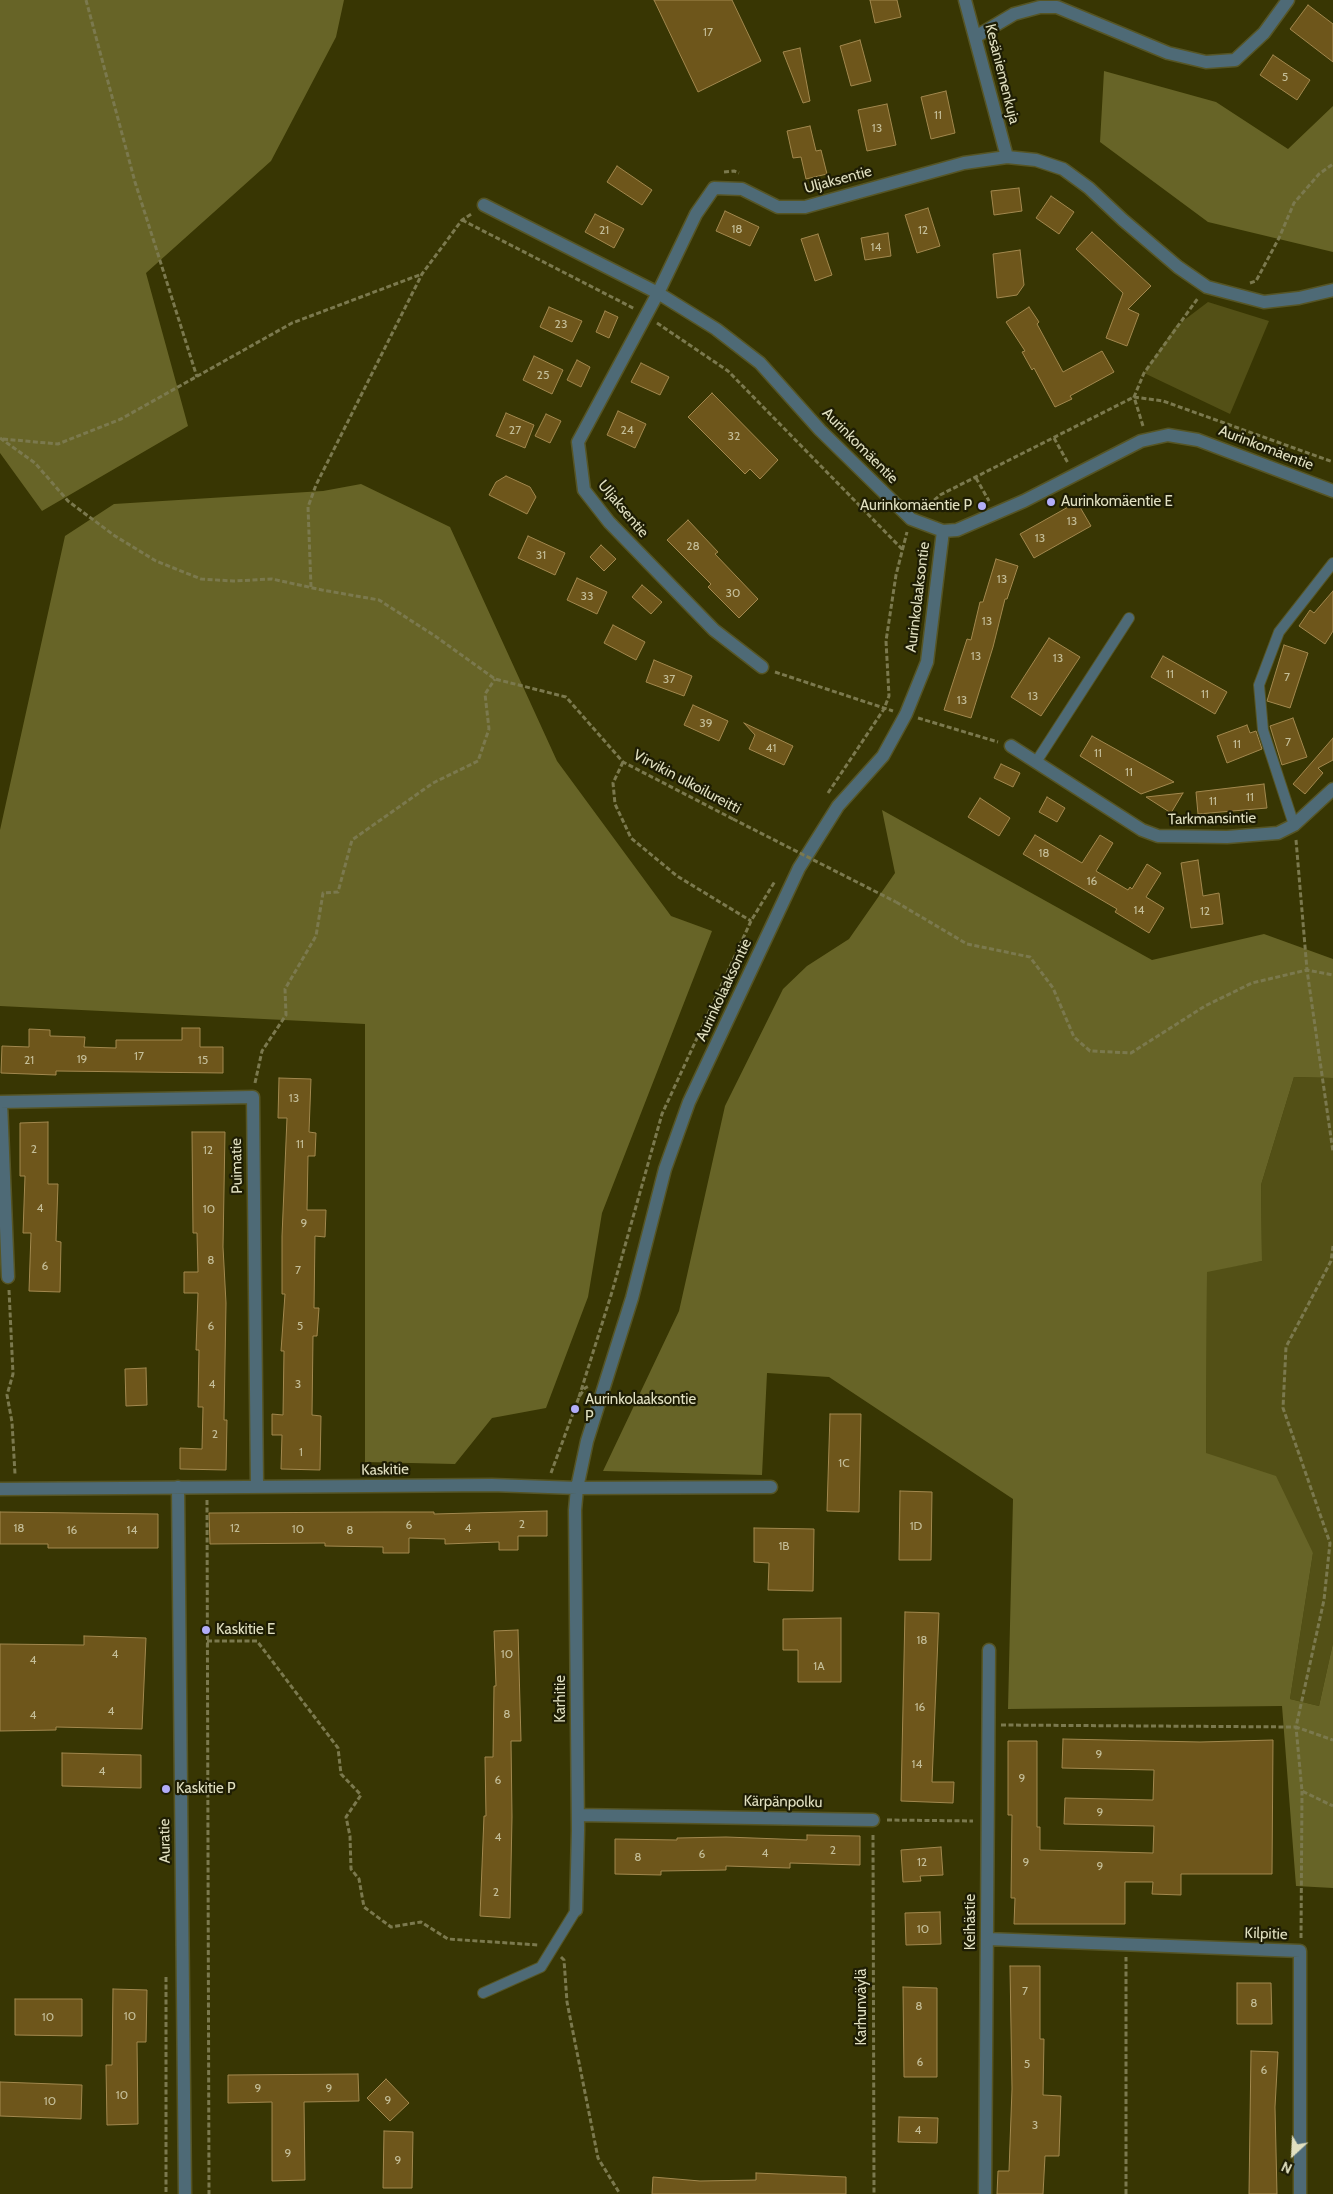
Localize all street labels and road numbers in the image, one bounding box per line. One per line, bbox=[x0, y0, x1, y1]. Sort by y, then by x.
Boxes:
street label: Kesäniemenkuja bbox=[981, 22, 1023, 126]
street label: Uljaksentie bbox=[802, 162, 874, 198]
street label: Aurinkomäentie bbox=[818, 404, 902, 488]
street label: Aurinkomäentie bbox=[1216, 422, 1316, 474]
street label: Uljaksentie bbox=[594, 477, 652, 541]
street label: Aurinkolaaksontie bbox=[902, 541, 934, 653]
street label: Virvikin ulkoilureitti bbox=[630, 746, 744, 818]
street label: Tarkmansintie bbox=[1168, 809, 1256, 829]
street label: Aurinkolaaksontie bbox=[692, 936, 756, 1044]
street label: Puimatie bbox=[228, 1138, 246, 1194]
street label: Kaskitie bbox=[361, 1461, 409, 1479]
street label: Karhitie bbox=[552, 1675, 570, 1723]
street label: Kärpänpolku bbox=[743, 1792, 823, 1812]
street label: Auratie bbox=[156, 1819, 174, 1863]
street label: Keihästie bbox=[962, 1894, 980, 1950]
street label: Kilpitie bbox=[1244, 1924, 1288, 1944]
street label: Karhunväylä bbox=[853, 1968, 871, 2046]

